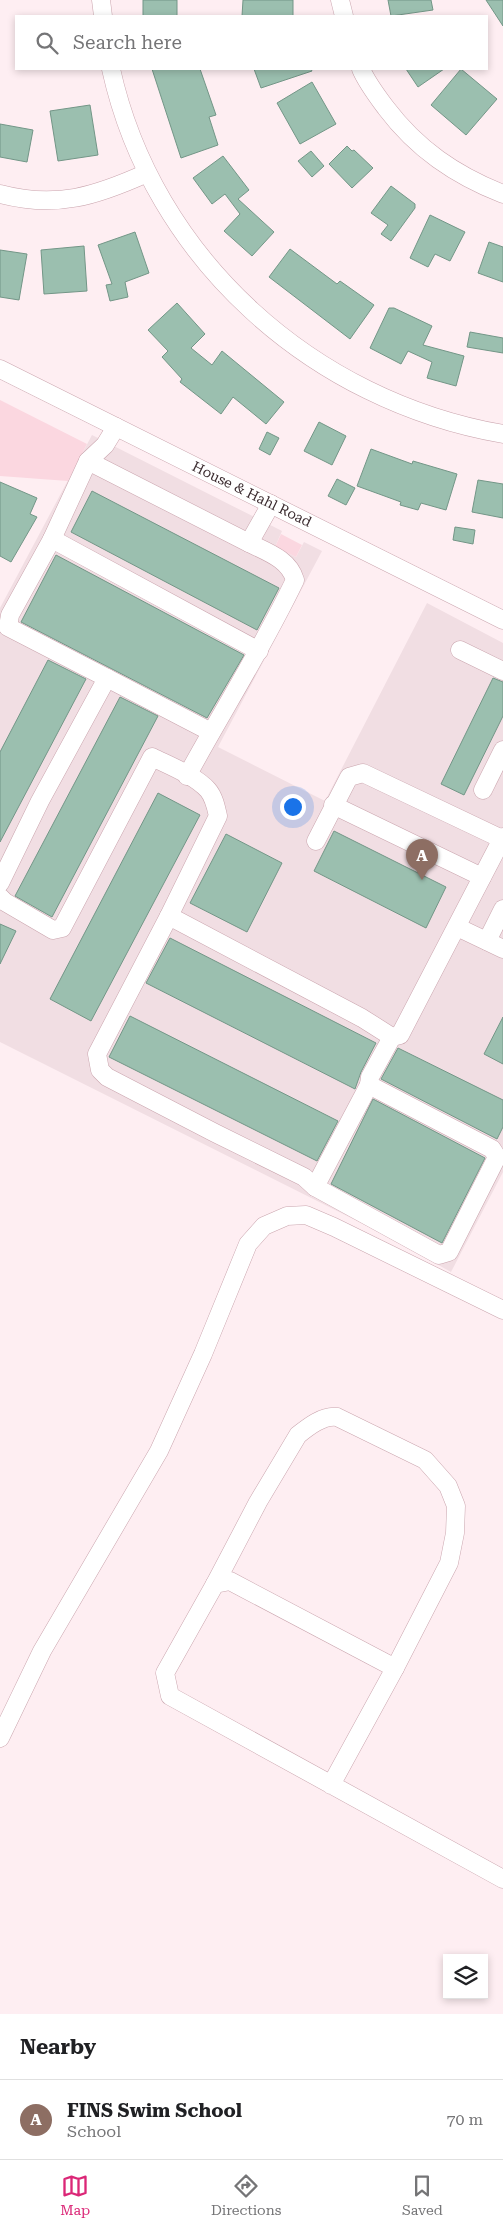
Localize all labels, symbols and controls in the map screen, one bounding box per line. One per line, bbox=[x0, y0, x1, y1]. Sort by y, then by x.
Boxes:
search box bbox=[15, 15, 488, 70]
icon: search bbox=[33, 29, 61, 57]
text: Search here bbox=[73, 31, 182, 54]
street label: House & Hahl Road bbox=[190, 458, 314, 530]
your location bbox=[280, 794, 306, 820]
pin: A bbox=[406, 839, 438, 880]
map controls bbox=[443, 1954, 488, 1999]
button: layers bbox=[443, 1954, 488, 1999]
text: Nearby bbox=[20, 2035, 96, 2059]
text: FINS Swim School bbox=[67, 2099, 242, 2122]
text: A bbox=[30, 2110, 42, 2129]
text: 70 m bbox=[446, 2110, 483, 2129]
text: School bbox=[67, 2122, 121, 2141]
tab: Map bbox=[60, 2172, 90, 2218]
tab: Directions bbox=[211, 2172, 281, 2218]
tab: Saved bbox=[402, 2172, 443, 2218]

